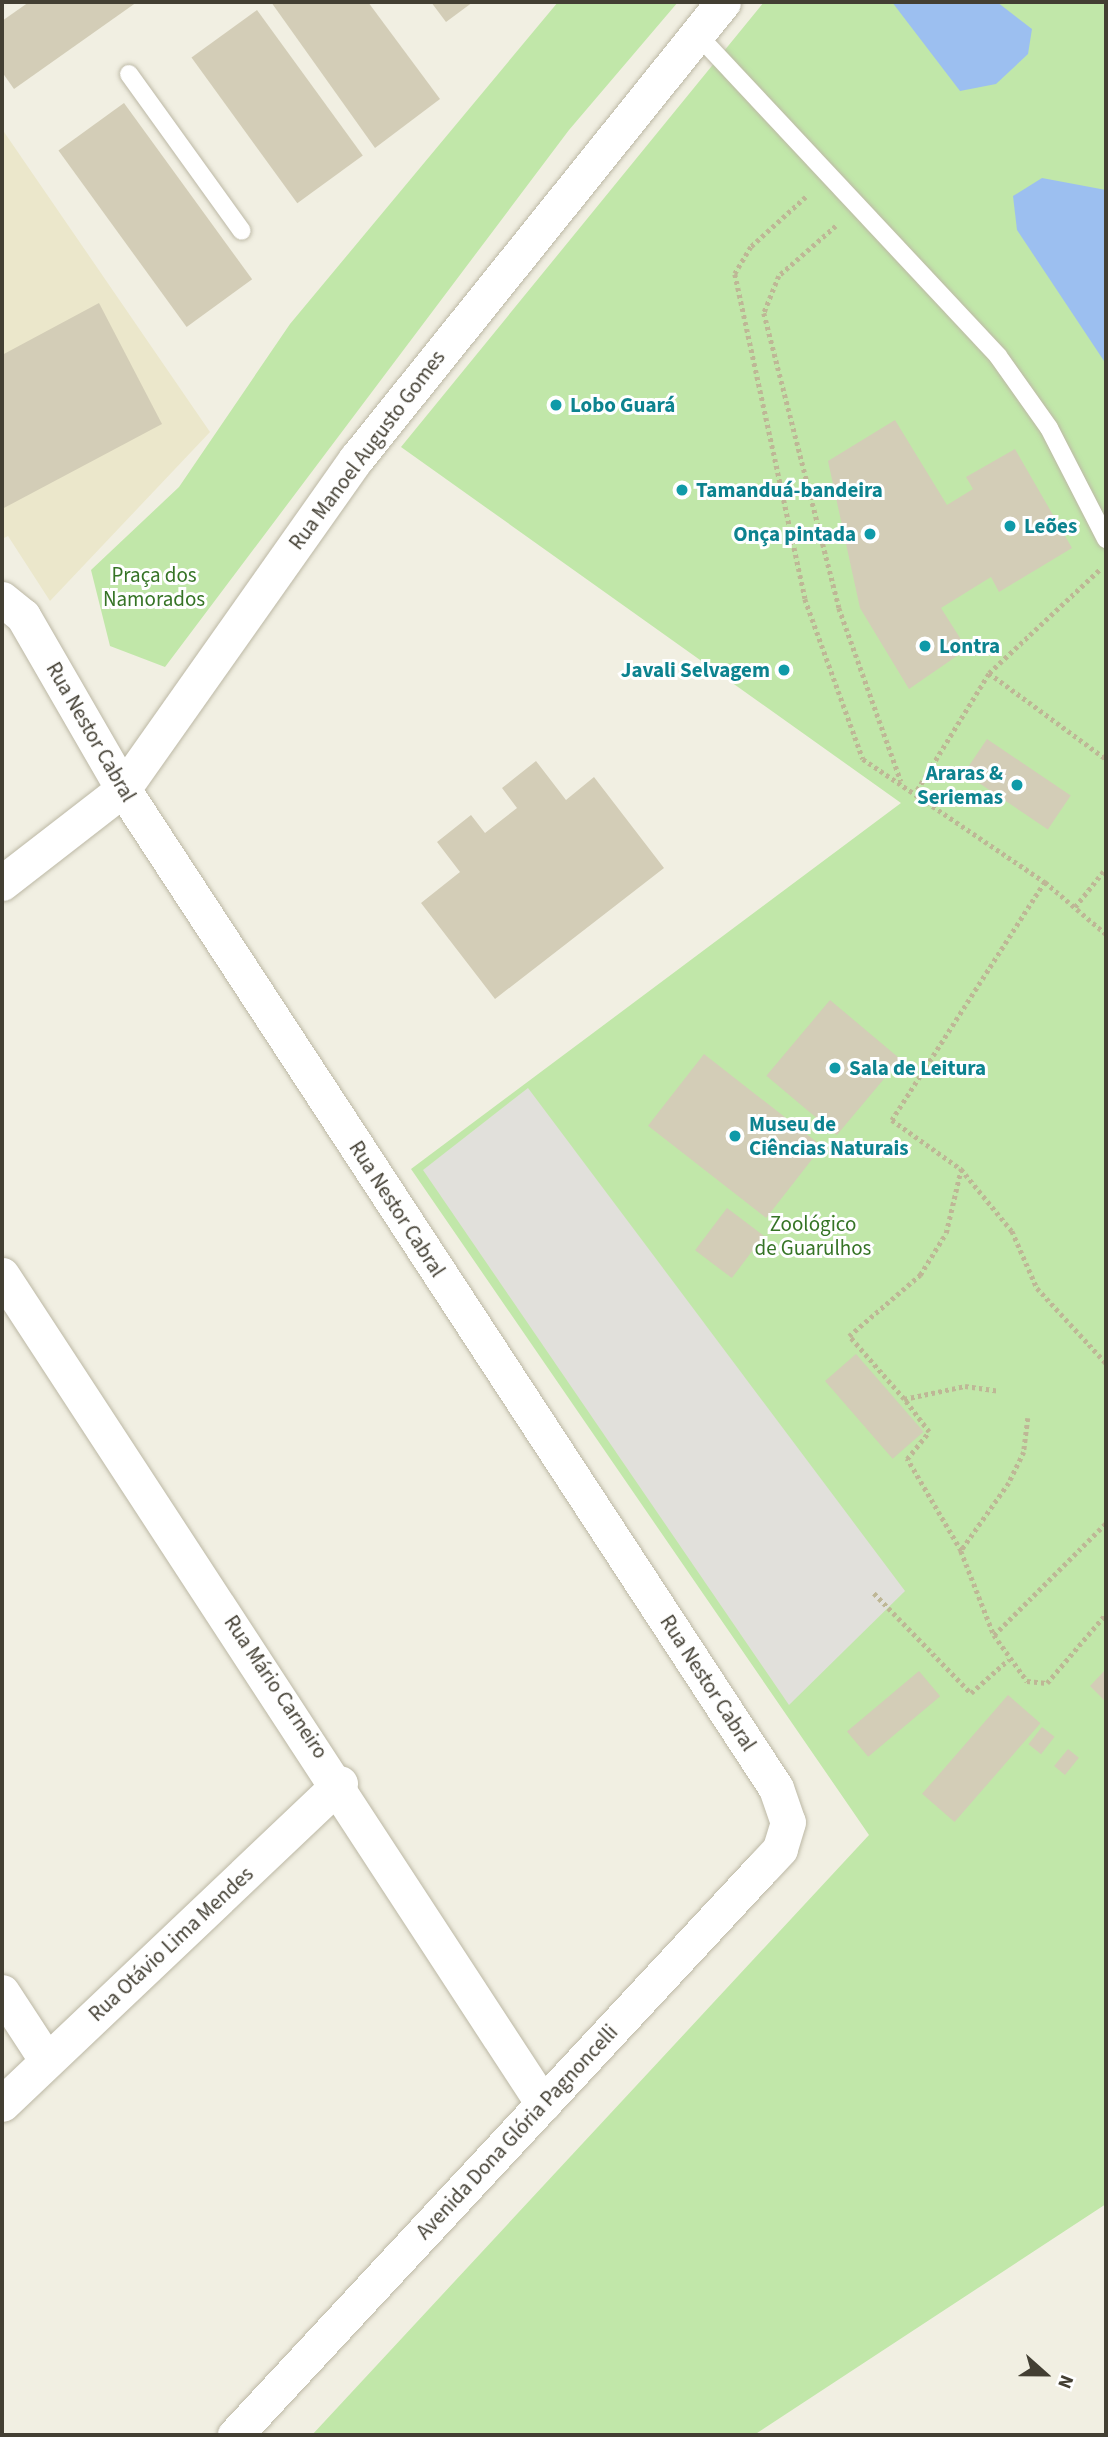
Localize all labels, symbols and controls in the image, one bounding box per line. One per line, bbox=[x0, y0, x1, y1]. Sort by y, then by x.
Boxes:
street label: Rua Manoel Augusto Gomes bbox=[284, 345, 450, 555]
place label: Lobo Guará bbox=[570, 392, 675, 418]
marker: Lobo Guará bbox=[548, 397, 564, 413]
place label: Tamanduá-bandeira bbox=[696, 477, 883, 503]
marker: Tamanduá-bandeira bbox=[674, 482, 690, 498]
place label: Leões bbox=[1024, 513, 1077, 539]
marker: Leões bbox=[1002, 518, 1018, 534]
place label: Onça pintada bbox=[733, 521, 856, 547]
marker: Onça pintada bbox=[862, 526, 878, 542]
park label: Praça dos Namorados bbox=[103, 562, 205, 612]
place label: Lontra bbox=[939, 633, 1000, 659]
marker: Lontra bbox=[917, 638, 933, 654]
place label: Javali Selvagem bbox=[621, 657, 770, 683]
street label: Rua Nestor Cabral bbox=[41, 658, 141, 806]
marker: Javali Selvagem bbox=[776, 662, 792, 678]
place label: Araras & Seriemas bbox=[917, 760, 1003, 810]
marker: Araras & Seriemas bbox=[1009, 777, 1025, 793]
place label: Sala de Leitura bbox=[849, 1055, 986, 1081]
marker: Sala de Leitura bbox=[827, 1060, 843, 1076]
place label: Museu de Ciências Naturais bbox=[749, 1111, 909, 1161]
marker: Museu de Ciências Naturais bbox=[727, 1128, 743, 1144]
street label: Rua Nestor Cabral bbox=[344, 1136, 450, 1282]
park label: Zoológico de Guarulhos bbox=[755, 1211, 871, 1261]
street label: Rua Nestor Cabral bbox=[655, 1610, 761, 1756]
street label: Rua Mário Carneiro bbox=[219, 1611, 333, 1763]
street label: Rua Otávio Lima Mendes bbox=[84, 1861, 258, 2027]
street label: Avenida Dona Glória Pagnoncelli bbox=[411, 2020, 623, 2244]
north arrow bbox=[1010, 2339, 1080, 2409]
text: N bbox=[1050, 2371, 1080, 2392]

